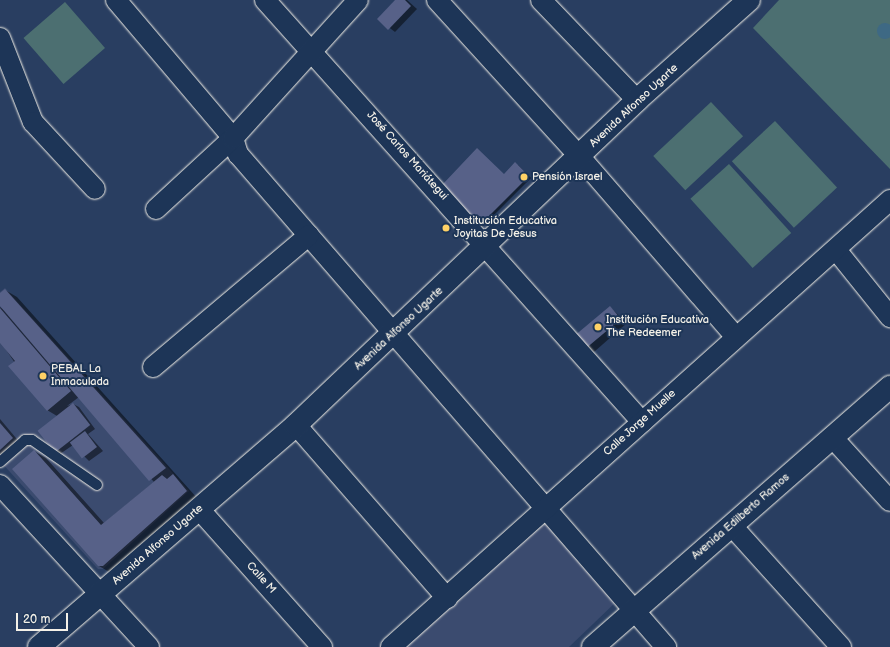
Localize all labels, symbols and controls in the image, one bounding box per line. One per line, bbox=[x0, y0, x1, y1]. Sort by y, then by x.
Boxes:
street label: Avenida Alfonso Ugarte bbox=[587, 62, 681, 150]
street label: José Carlos Mariátegui bbox=[364, 109, 450, 203]
place label: Pensión Israel bbox=[532, 170, 602, 184]
marker: Pensión Israel bbox=[519, 172, 529, 182]
place label: Institución Educativa Joyitas De Jesus bbox=[454, 215, 557, 241]
marker: Institución Educativa Joyitas De Jesus bbox=[441, 223, 451, 233]
street label: Avenida Alfonso Ugarte bbox=[352, 285, 446, 373]
place label: Institución Educativa The Redeemer bbox=[606, 314, 709, 340]
marker: Institución Educativa The Redeemer bbox=[593, 322, 603, 332]
place label: PEBAL La Inmaculada bbox=[51, 363, 109, 389]
marker: PEBAL La Inmaculada bbox=[38, 371, 48, 381]
street label: Calle Jorge Muelle bbox=[601, 387, 679, 459]
street label: Avenida Edilberto Ramos bbox=[690, 471, 792, 563]
street label: Avenida Alfonso Ugarte bbox=[110, 502, 206, 588]
street label: Calle M bbox=[243, 560, 279, 596]
scale bar bbox=[18, 605, 70, 631]
text: 20 m bbox=[23, 612, 50, 627]

